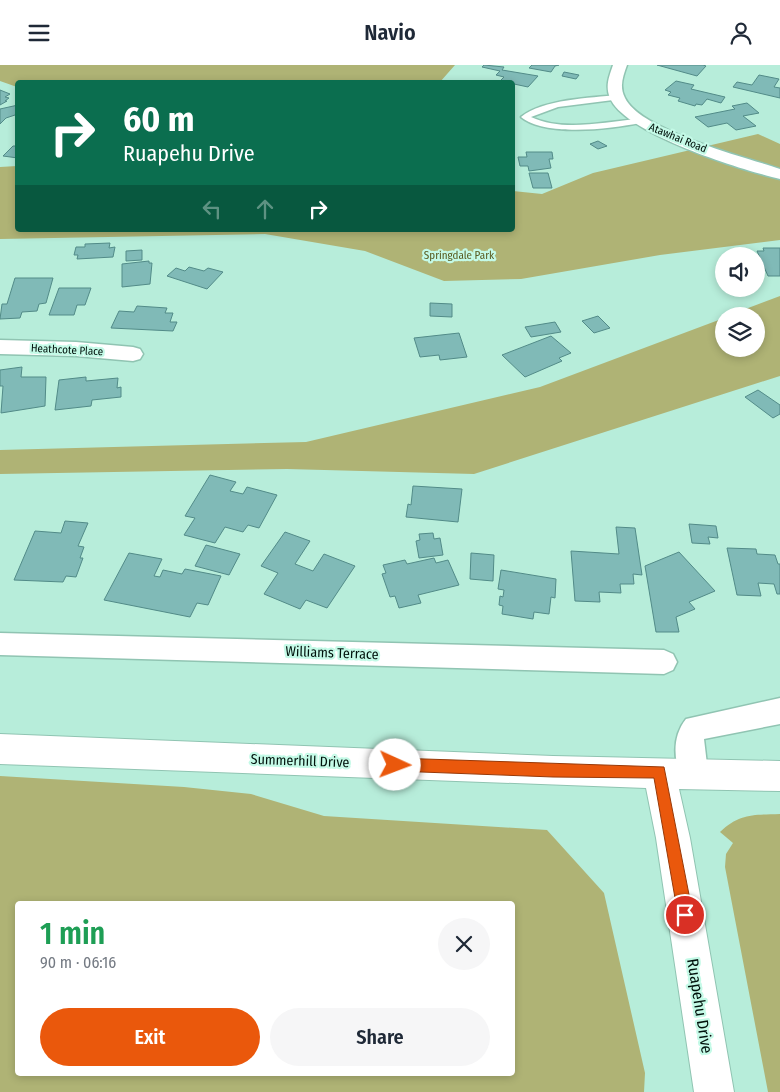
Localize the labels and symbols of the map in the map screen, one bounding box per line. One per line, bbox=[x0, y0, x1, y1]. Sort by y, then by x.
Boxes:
street label: Atawhai Road bbox=[647, 121, 709, 155]
park label: Springdale Park bbox=[424, 249, 495, 262]
street label: Heathcote Place bbox=[31, 342, 103, 358]
street label: Williams Terrace bbox=[285, 643, 379, 663]
position arrow bbox=[368, 738, 420, 790]
street label: Summerhill Drive bbox=[250, 751, 350, 771]
pin bbox=[664, 894, 706, 936]
street label: Ruapehu Drive bbox=[683, 957, 717, 1055]

